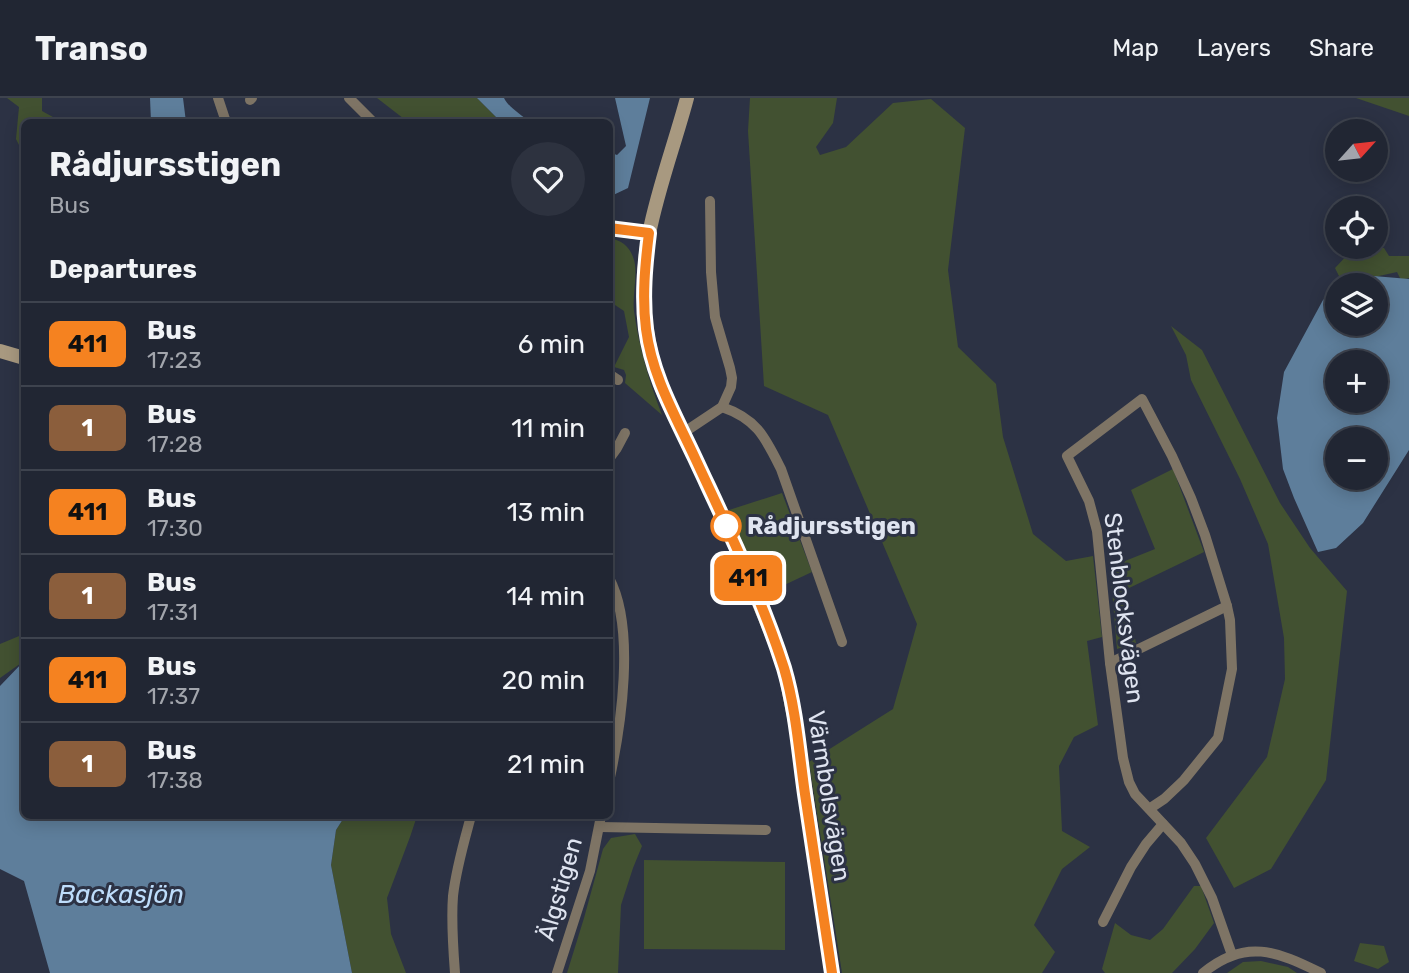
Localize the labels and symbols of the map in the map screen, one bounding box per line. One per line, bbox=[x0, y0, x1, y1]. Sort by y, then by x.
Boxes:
north arrow bbox=[1325, 119, 1388, 182]
marker: Rådjursstigen bbox=[711, 511, 741, 541]
street label: Stenblocksvägen bbox=[1098, 511, 1150, 705]
place label: Rådjursstigen bbox=[747, 512, 916, 540]
line badge: 411 bbox=[708, 555, 788, 601]
street label: Värmbolsvägen bbox=[802, 709, 856, 883]
street label: Älgstigen bbox=[532, 834, 588, 944]
water label: Backasjön bbox=[58, 879, 184, 910]

